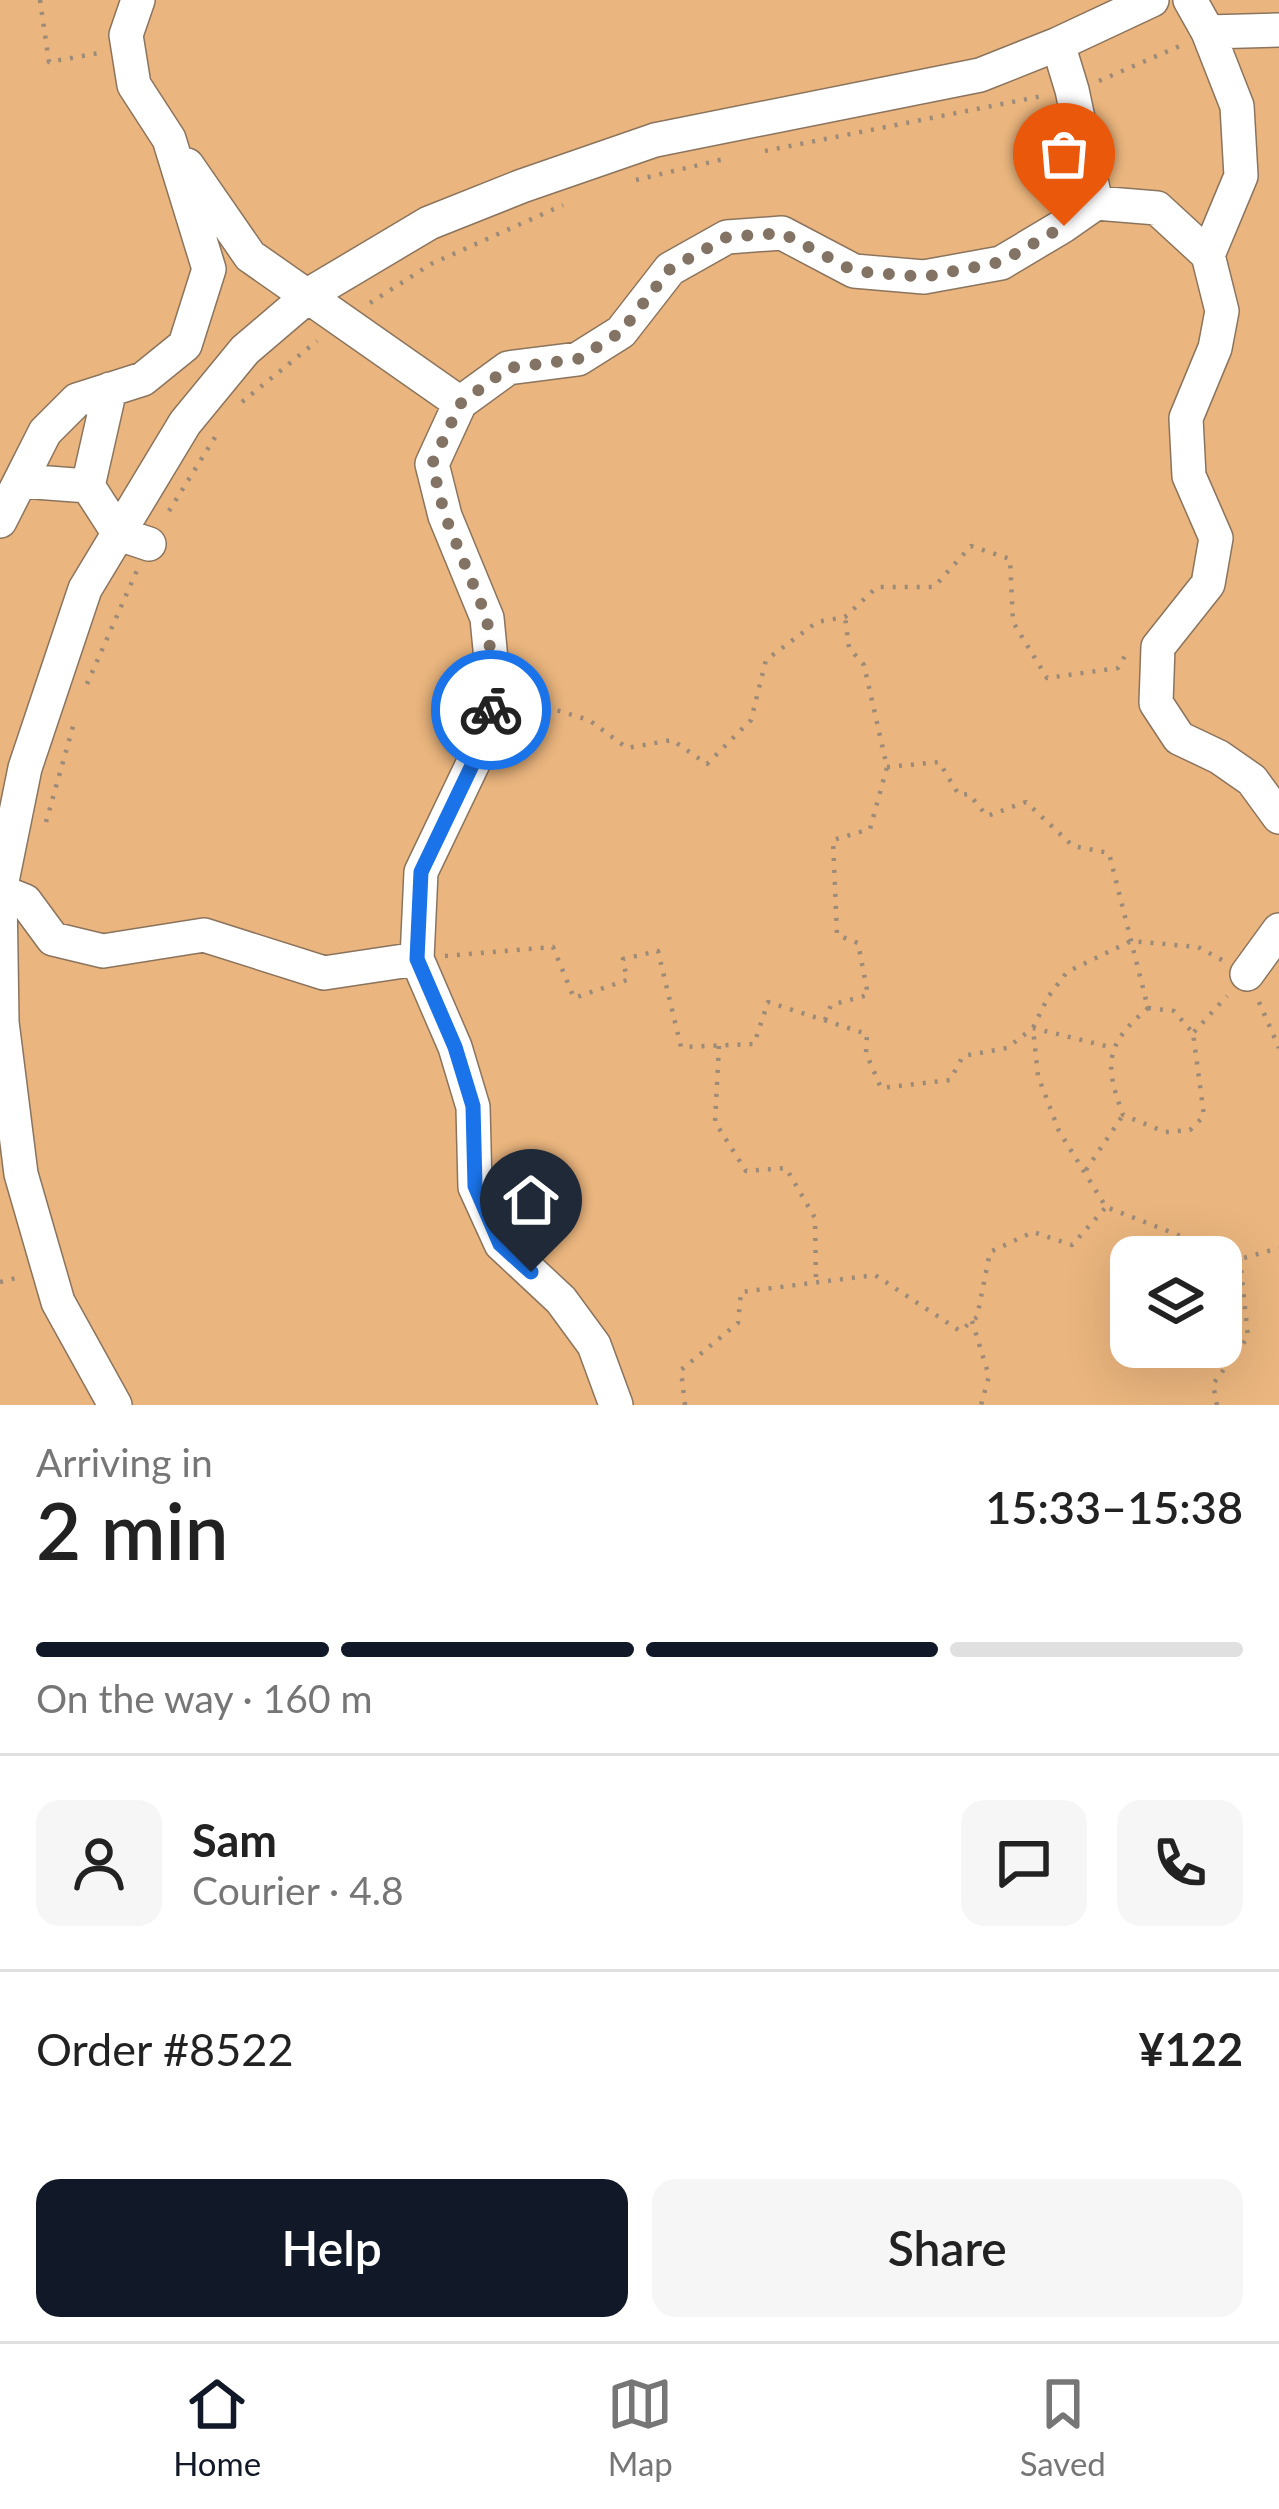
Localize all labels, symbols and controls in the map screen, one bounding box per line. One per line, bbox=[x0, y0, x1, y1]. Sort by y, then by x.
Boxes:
pin bbox=[1013, 103, 1115, 226]
icon: bag bbox=[1031, 121, 1097, 187]
courier bbox=[431, 650, 551, 770]
icon: bike bbox=[458, 677, 524, 743]
pin bbox=[480, 1149, 582, 1272]
icon: home bbox=[498, 1167, 564, 1233]
map controls bbox=[1110, 1236, 1242, 1368]
button: layers bbox=[1110, 1236, 1242, 1368]
text: Arriving in bbox=[36, 1439, 213, 1485]
text: 15:33–15:38 bbox=[985, 1480, 1243, 1534]
text: 2 min bbox=[36, 1483, 229, 1577]
text: On the way · 160 m bbox=[36, 1675, 373, 1721]
button: person bbox=[36, 1800, 162, 1926]
button: chat bbox=[961, 1800, 1087, 1926]
button: phone bbox=[1117, 1800, 1243, 1926]
text: Sam bbox=[192, 1813, 277, 1867]
text: Courier · 4.8 bbox=[192, 1867, 404, 1913]
text: Order #8522 bbox=[36, 2022, 294, 2076]
text: ¥122 bbox=[1139, 2022, 1243, 2076]
button: Help bbox=[36, 2179, 628, 2317]
button: Share bbox=[652, 2179, 1243, 2317]
tab: Home bbox=[173, 2371, 261, 2483]
tab: Map bbox=[607, 2371, 673, 2483]
tab: Saved bbox=[1020, 2371, 1106, 2483]

